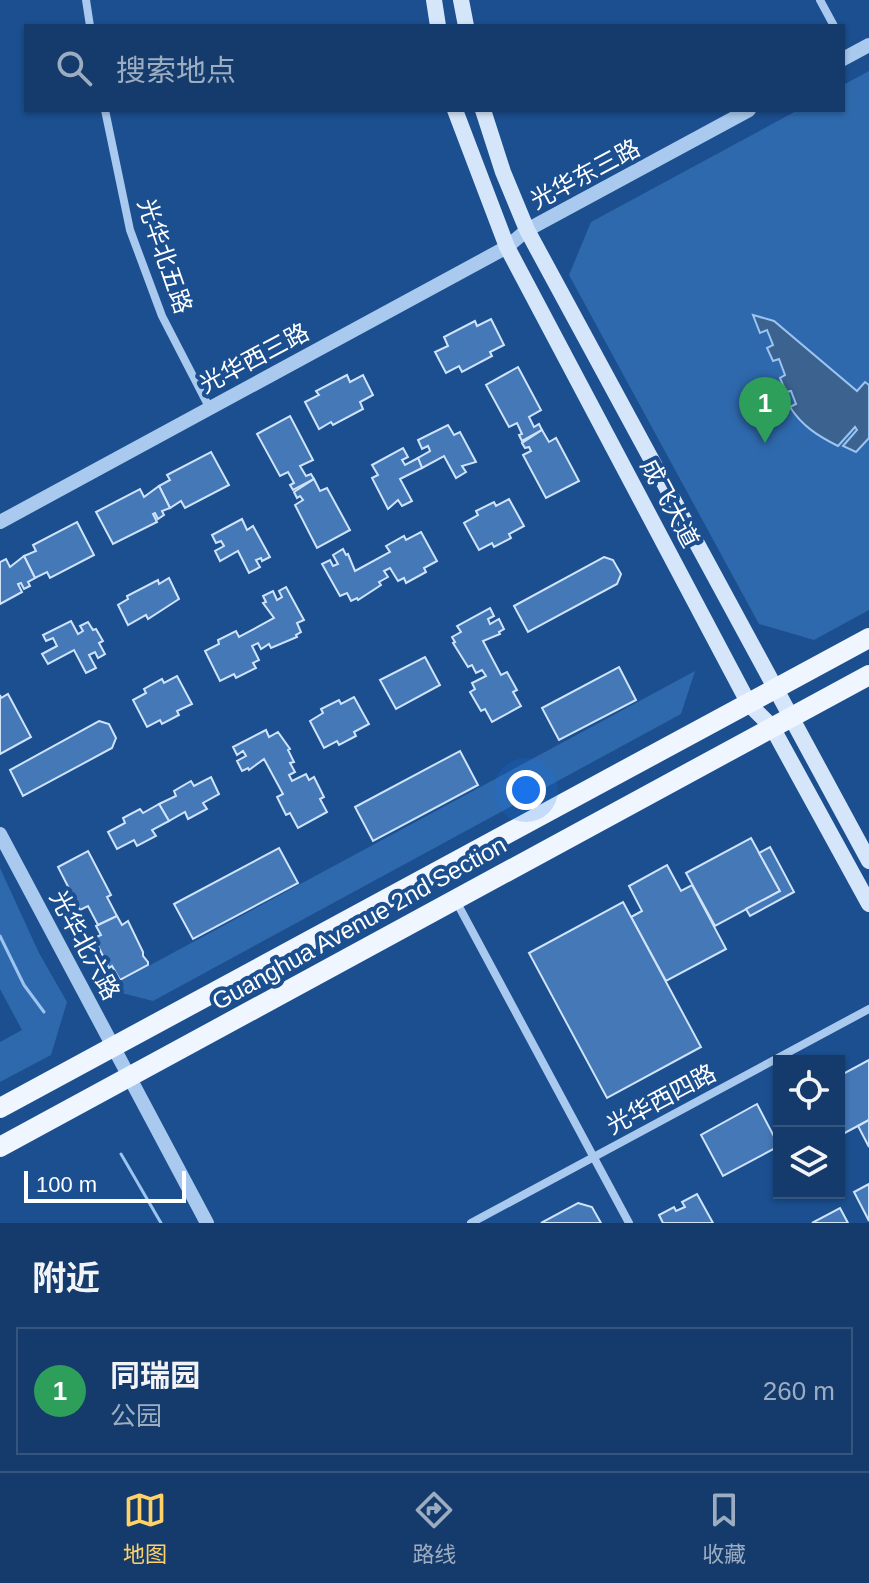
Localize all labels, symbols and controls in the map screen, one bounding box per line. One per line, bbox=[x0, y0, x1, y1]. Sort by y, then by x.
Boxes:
search box bbox=[24, 24, 845, 112]
icon: search bbox=[52, 46, 96, 90]
text: 搜索地点 bbox=[116, 54, 236, 87]
street label: 光华东三路 bbox=[526, 134, 644, 214]
street label: 光华北五路 bbox=[133, 195, 197, 317]
street label: 光华西三路 bbox=[195, 318, 313, 398]
pin: 1 bbox=[739, 377, 791, 443]
street label: 成飞大道 bbox=[636, 454, 704, 552]
your location bbox=[506, 770, 546, 810]
street label: Guanghua Avenue 2nd Section bbox=[207, 831, 511, 1015]
street label: 光华北六路 bbox=[45, 886, 125, 1004]
map controls bbox=[773, 1055, 845, 1199]
button: locate bbox=[773, 1055, 845, 1127]
street label: 光华西四路 bbox=[602, 1059, 720, 1139]
button: layers bbox=[773, 1127, 845, 1199]
scale bar bbox=[24, 1167, 186, 1203]
text: 100 m bbox=[36, 1172, 97, 1197]
text: 附近 bbox=[32, 1259, 100, 1297]
text: 同瑞园 bbox=[110, 1359, 200, 1392]
text: 1 bbox=[53, 1376, 67, 1406]
text: 260 m bbox=[763, 1376, 835, 1406]
text: 公园 bbox=[110, 1401, 162, 1431]
tab: 地图 bbox=[123, 1488, 167, 1568]
tab: 路线 bbox=[412, 1488, 456, 1568]
tab: 收藏 bbox=[702, 1488, 746, 1568]

